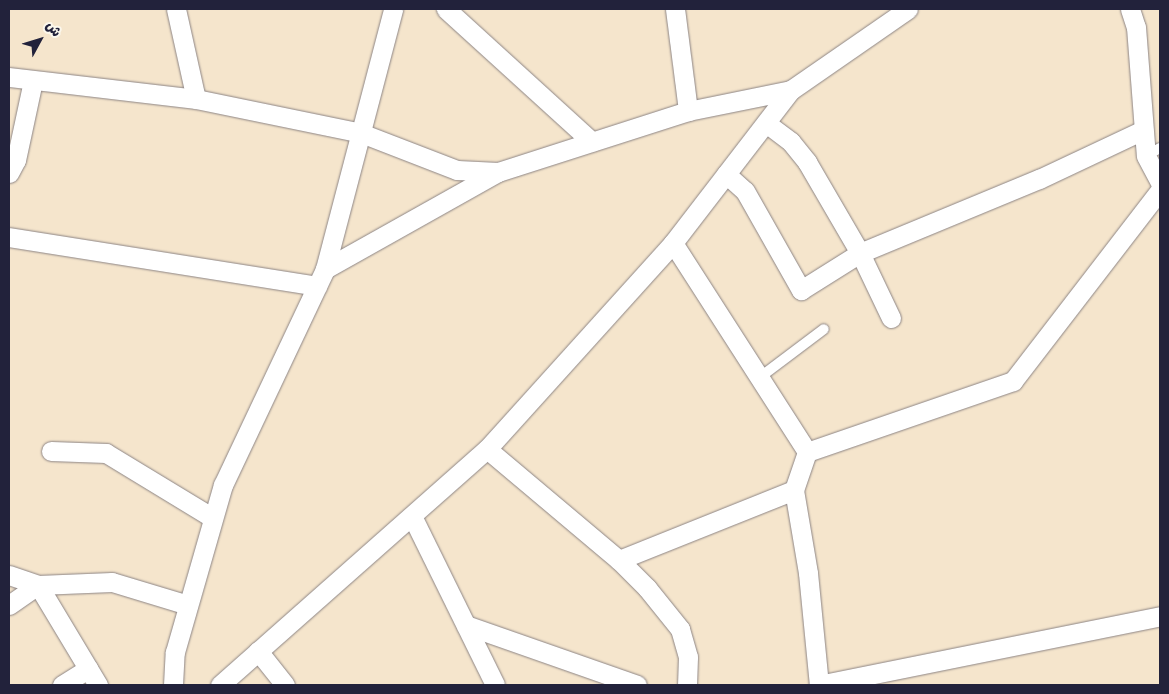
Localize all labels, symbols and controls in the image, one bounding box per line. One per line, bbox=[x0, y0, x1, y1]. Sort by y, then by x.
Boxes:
north arrow bbox=[15, 15, 65, 65]
text: ش bbox=[41, 19, 63, 42]

